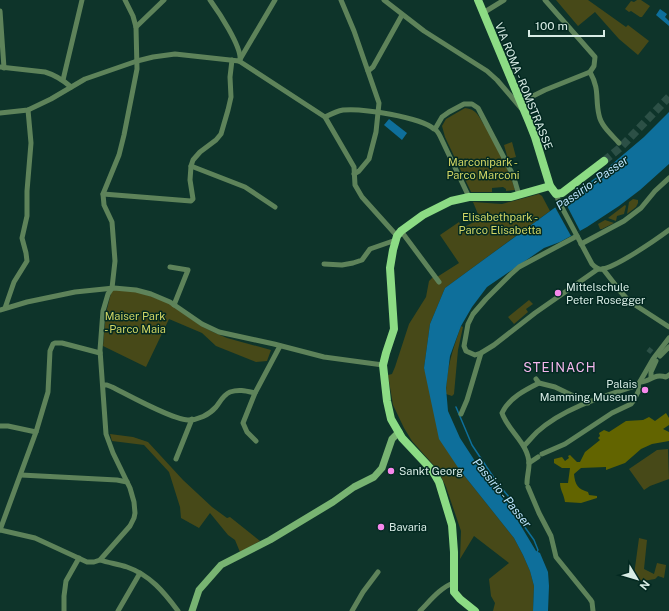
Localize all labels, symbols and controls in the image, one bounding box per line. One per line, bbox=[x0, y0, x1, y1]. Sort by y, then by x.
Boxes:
scale bar bbox=[529, 12, 604, 38]
text: 100 m bbox=[535, 19, 568, 33]
street label: VIA ROMA - ROMSTRASSE bbox=[493, 21, 555, 151]
water label: Passirio - Passer bbox=[553, 153, 631, 213]
park label: Marconipark - Parco Marconi bbox=[446, 156, 520, 181]
park label: Elisabethpark - Parco Elisabetta bbox=[459, 211, 541, 236]
place label: Mittelschule Peter Rosegger bbox=[566, 281, 645, 306]
marker: Mittelschule Peter Rosegger bbox=[553, 288, 563, 298]
park label: Maiser Park - Parco Maia bbox=[104, 310, 166, 335]
district label: STEINACH bbox=[523, 360, 597, 375]
place label: Palais Mamming Museum bbox=[540, 378, 637, 403]
marker: Palais Mamming Museum bbox=[640, 385, 650, 395]
water label: Passirio - Passer bbox=[470, 455, 535, 531]
place label: Sankt Georg bbox=[399, 465, 463, 477]
marker: Sankt Georg bbox=[386, 466, 396, 476]
place label: Bavaria bbox=[389, 521, 427, 533]
marker: Bavaria bbox=[376, 522, 386, 532]
north arrow bbox=[617, 559, 657, 599]
text: N bbox=[638, 578, 652, 592]

